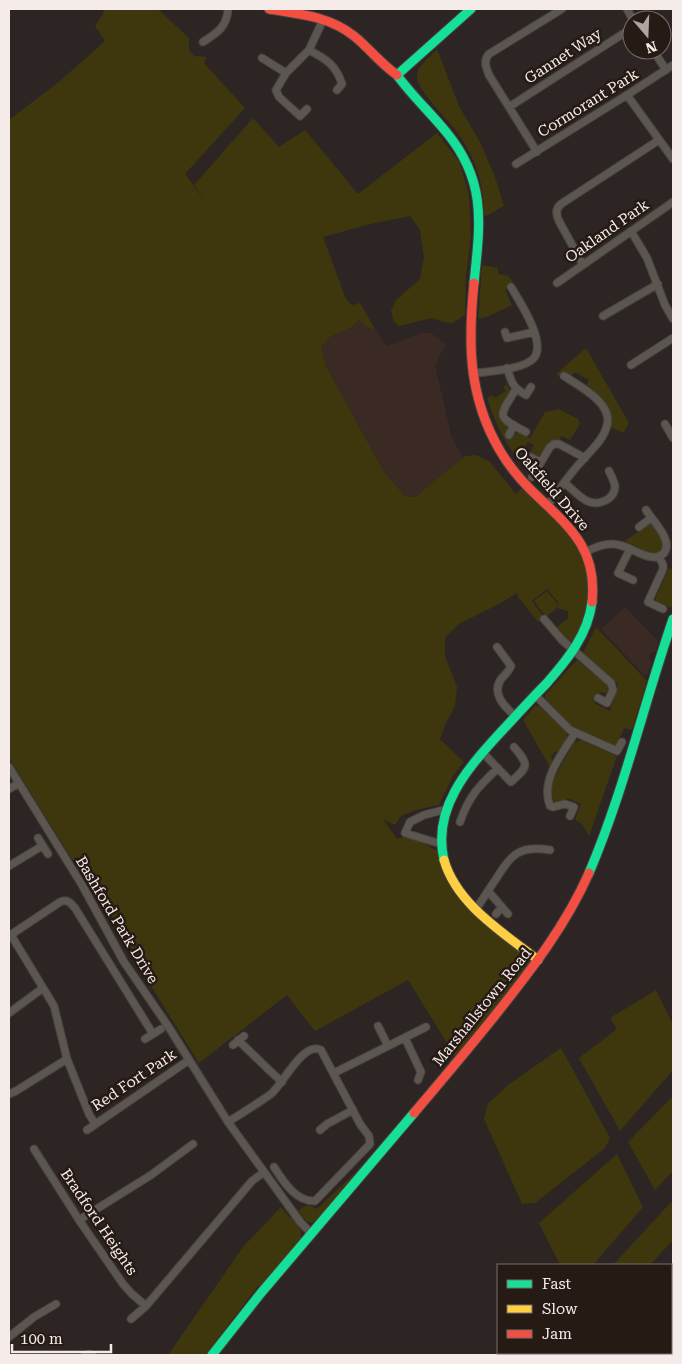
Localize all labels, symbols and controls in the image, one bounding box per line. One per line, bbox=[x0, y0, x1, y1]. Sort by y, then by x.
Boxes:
north arrow bbox=[622, 10, 672, 60]
street label: Gannet Way bbox=[521, 24, 605, 88]
text: N bbox=[643, 38, 659, 57]
street label: Cormorant Park bbox=[534, 65, 642, 141]
street label: Oakland Park bbox=[562, 195, 653, 267]
street label: Oakfield Drive bbox=[511, 444, 593, 534]
street label: Bashford Park Drive bbox=[72, 853, 162, 987]
street label: Marshallstown Road bbox=[429, 944, 535, 1070]
street label: Red Fort Park bbox=[88, 1045, 180, 1115]
street label: Bradford Heights bbox=[57, 1165, 141, 1279]
legend bbox=[497, 1264, 672, 1354]
text: Fast bbox=[542, 1275, 572, 1293]
text: Slow bbox=[542, 1300, 578, 1318]
scale bar bbox=[12, 1322, 111, 1354]
text: Jam bbox=[542, 1325, 572, 1343]
text: 100 m bbox=[20, 1330, 63, 1348]

